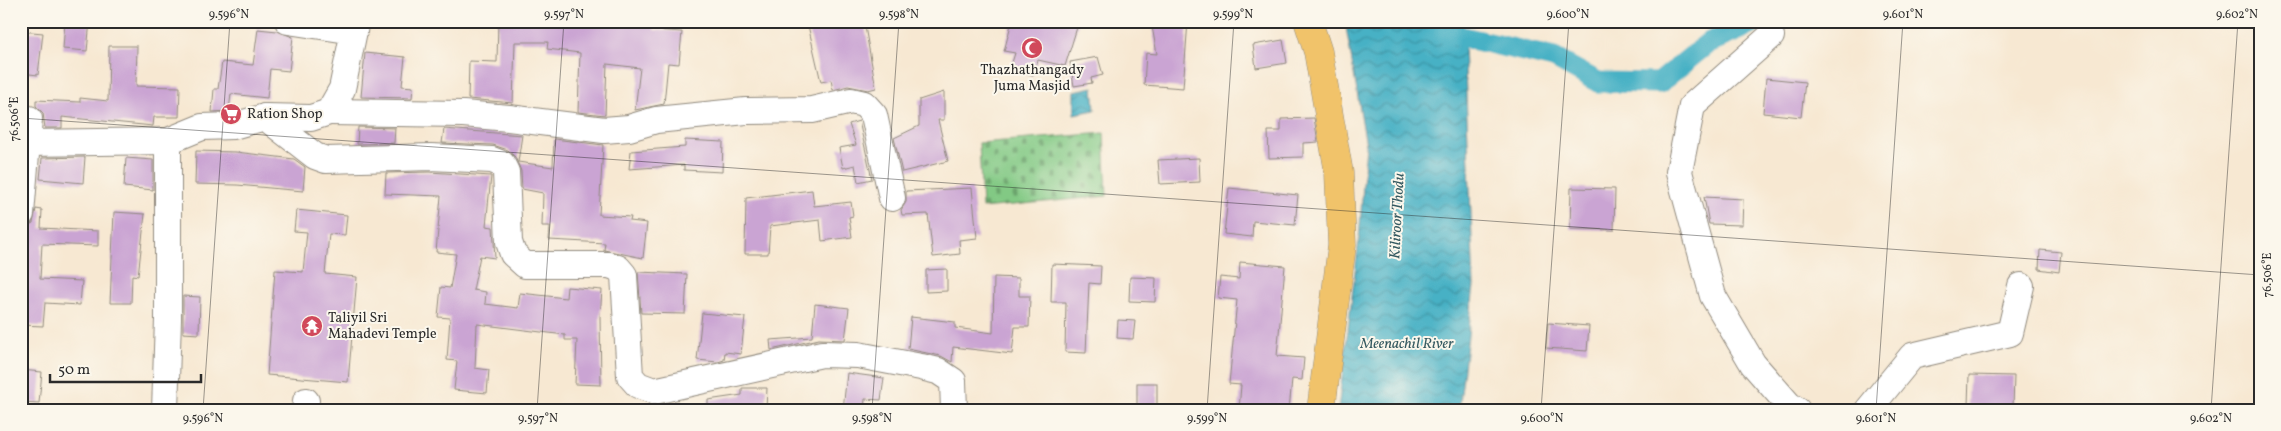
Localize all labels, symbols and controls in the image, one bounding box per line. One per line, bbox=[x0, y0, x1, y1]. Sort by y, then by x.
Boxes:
text: 9.596°N bbox=[209, 7, 249, 23]
text: 9.597°N bbox=[544, 7, 584, 23]
text: 9.598°N bbox=[879, 7, 919, 23]
text: 9.599°N bbox=[1213, 7, 1253, 23]
text: 9.600°N bbox=[1547, 7, 1590, 23]
text: 9.601°N bbox=[1883, 7, 1923, 23]
text: 9.602°N bbox=[2216, 7, 2258, 23]
mosque icon: Thazhathangady Juma Masjid bbox=[1020, 36, 1044, 60]
place label: Thazhathangady Juma Masjid bbox=[980, 61, 1084, 96]
text: 76.506°E bbox=[7, 96, 23, 142]
supermarket icon: Ration Shop bbox=[219, 102, 243, 126]
place label: Ration Shop bbox=[247, 105, 323, 124]
water label: Kiliroor Thodu bbox=[1385, 172, 1411, 260]
text: 76.506°E bbox=[2260, 252, 2276, 298]
place label: Taliyil Sri Mahadevi Temple bbox=[328, 309, 437, 344]
temple icon: Taliyil Sri Mahadevi Temple bbox=[300, 314, 324, 338]
water label: Meenachil River bbox=[1359, 334, 1454, 355]
scale bar bbox=[50, 351, 201, 383]
text: 50 m bbox=[58, 360, 90, 381]
text: 9.596°N bbox=[183, 411, 223, 427]
text: 9.597°N bbox=[518, 411, 558, 427]
text: 9.598°N bbox=[852, 411, 892, 427]
text: 9.599°N bbox=[1187, 411, 1227, 427]
text: 9.600°N bbox=[1521, 411, 1564, 427]
text: 9.601°N bbox=[1856, 411, 1896, 427]
text: 9.602°N bbox=[2190, 411, 2232, 427]

